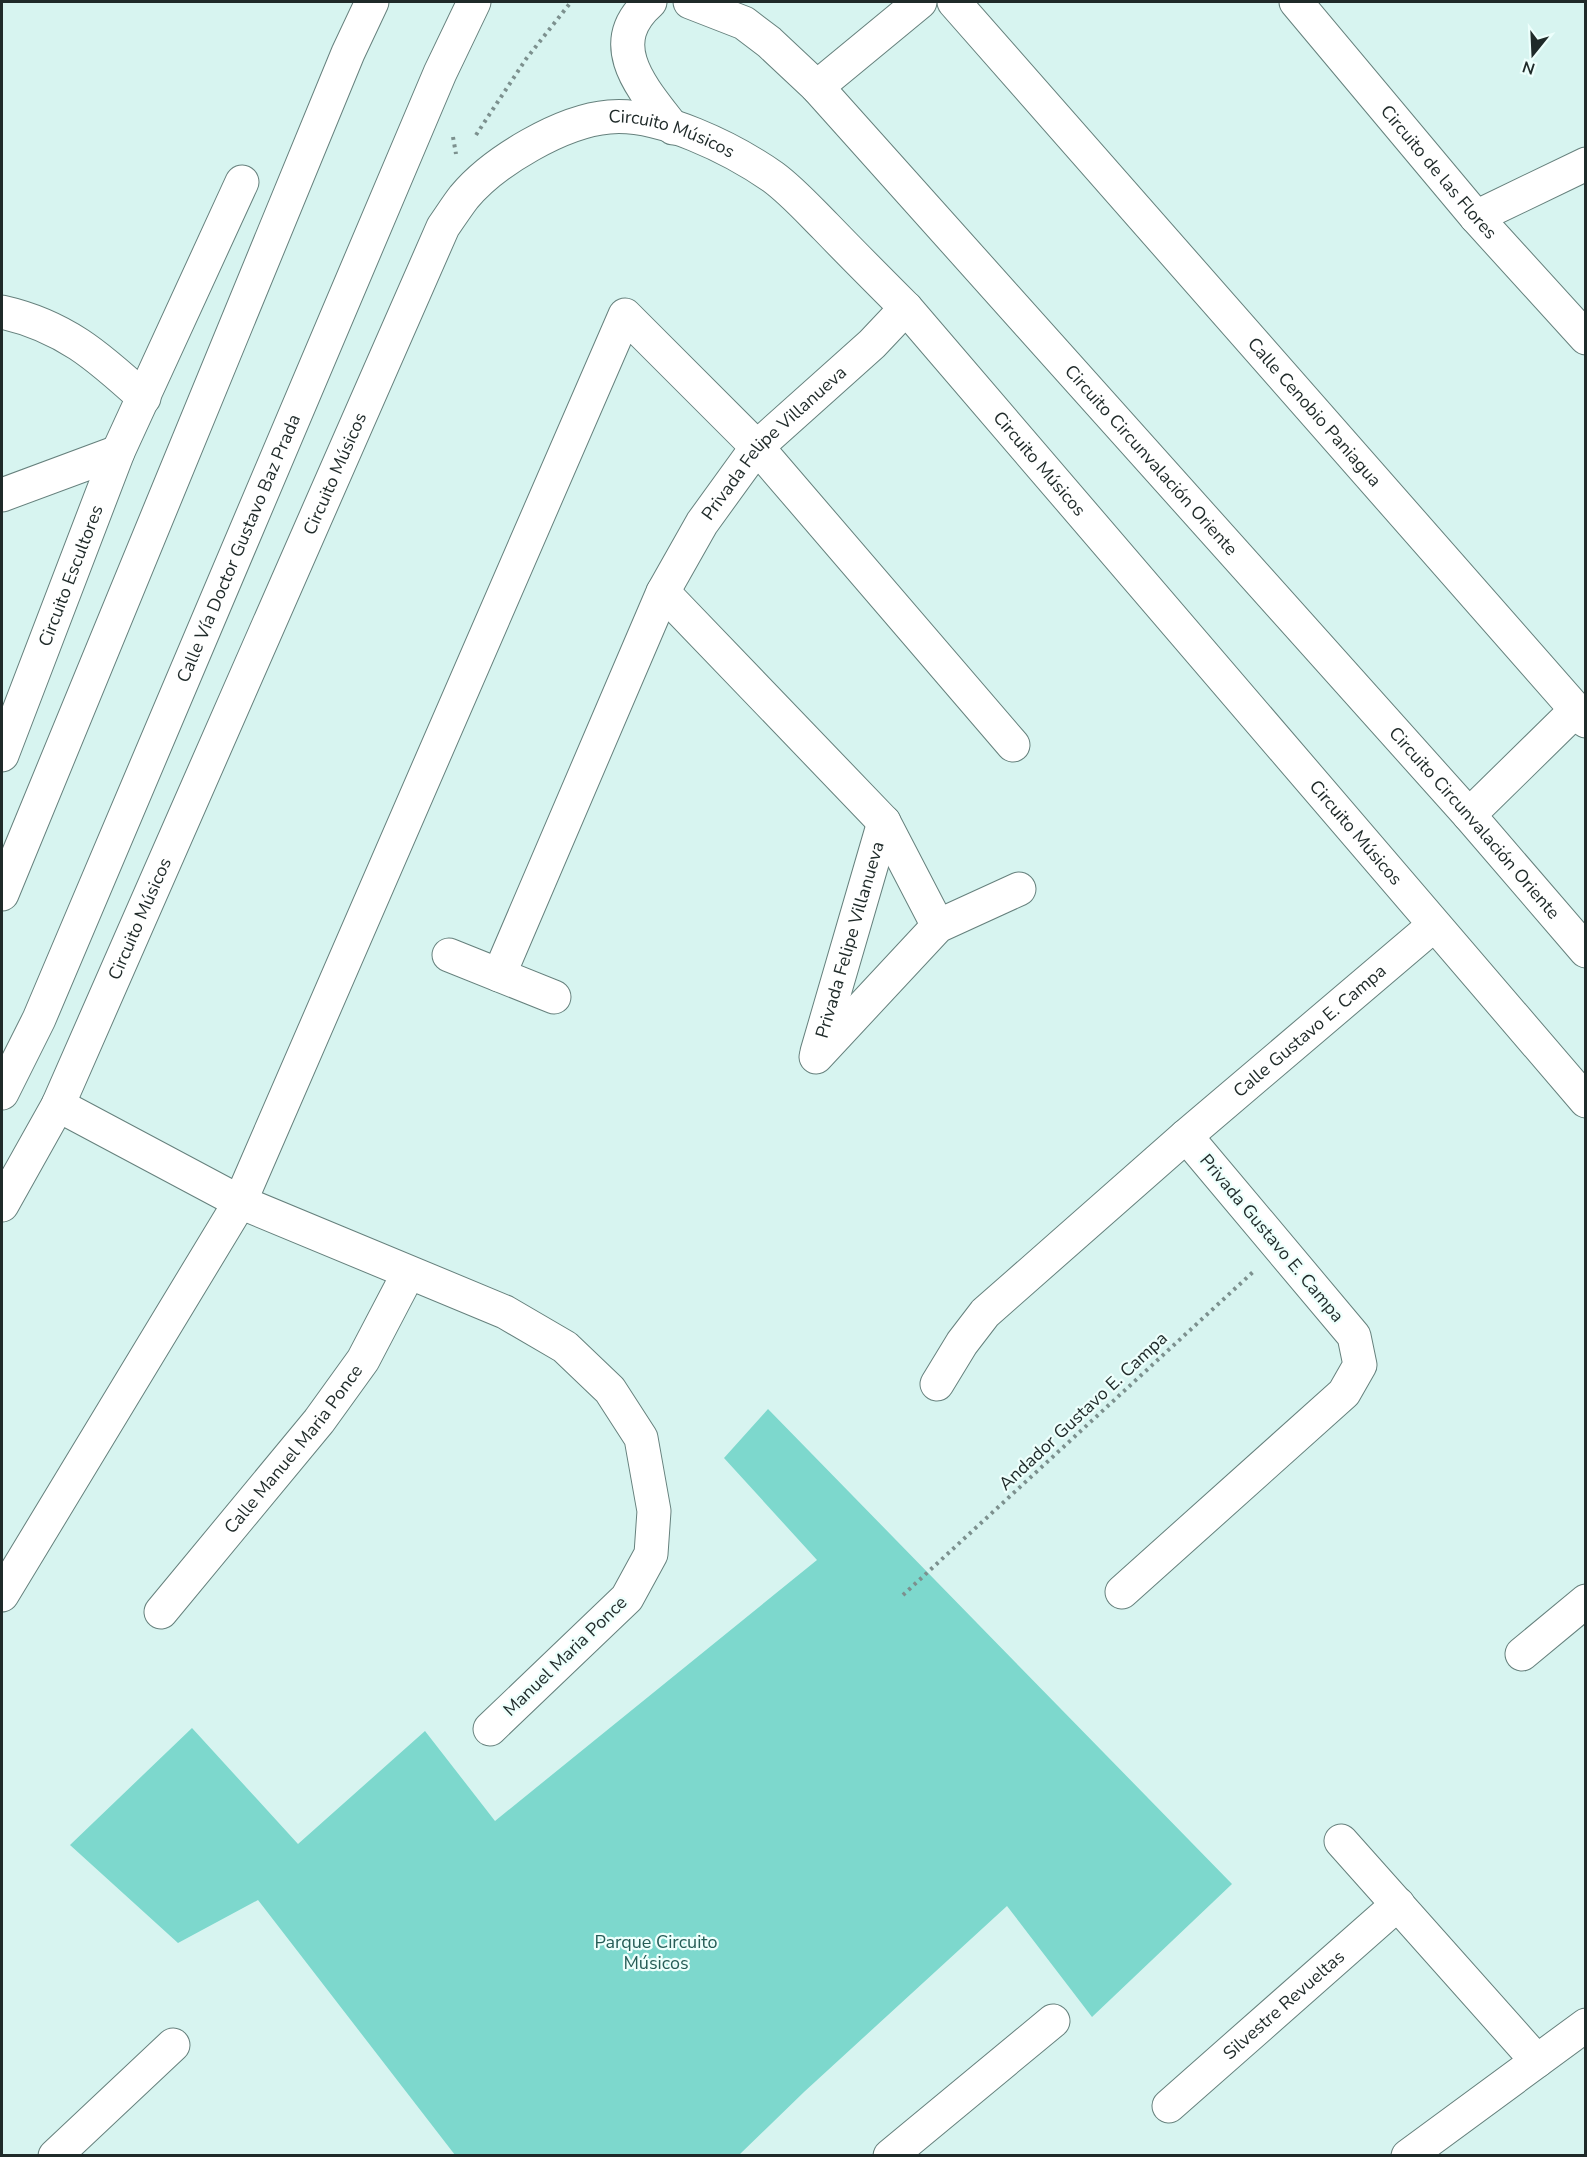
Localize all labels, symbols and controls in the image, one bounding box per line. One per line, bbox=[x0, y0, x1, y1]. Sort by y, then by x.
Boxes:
north arrow bbox=[1503, 24, 1563, 84]
text: N bbox=[1520, 55, 1538, 80]
street label: Circuito de las Flores bbox=[1375, 100, 1502, 244]
street label: Circuito Músicos bbox=[608, 104, 739, 164]
street label: Calle Cenobio Paniagua bbox=[1242, 332, 1387, 492]
street label: Circuito Circunvalación Oriente bbox=[1059, 360, 1243, 561]
street label: Privada Felipe Villanueva bbox=[696, 361, 852, 525]
street label: Circuito Músicos bbox=[988, 406, 1091, 521]
street label: Circuito Músicos bbox=[297, 409, 372, 539]
street label: Calle Vía Doctor Gustavo Baz Prada bbox=[171, 410, 306, 686]
street label: Circuito Escultores bbox=[33, 502, 109, 650]
street label: Circuito Circunvalación Oriente bbox=[1384, 722, 1565, 924]
street label: Circuito Músicos bbox=[1304, 775, 1408, 890]
street label: Privada Felipe Villanueva bbox=[810, 838, 890, 1041]
street label: Circuito Músicos bbox=[102, 854, 177, 984]
street label: Calle Gustavo E. Campa bbox=[1228, 959, 1391, 1103]
street label: Privada Gustavo E. Campa bbox=[1194, 1149, 1350, 1327]
street label: Andador Gustavo E. Campa bbox=[993, 1326, 1173, 1496]
street label: Calle Manuel Maria Ponce bbox=[219, 1360, 368, 1539]
street label: Manuel Maria Ponce bbox=[498, 1591, 632, 1721]
park label: Parque Circuito Músicos bbox=[594, 1930, 718, 1975]
street label: Silvestre Revueltas bbox=[1218, 1945, 1350, 2065]

